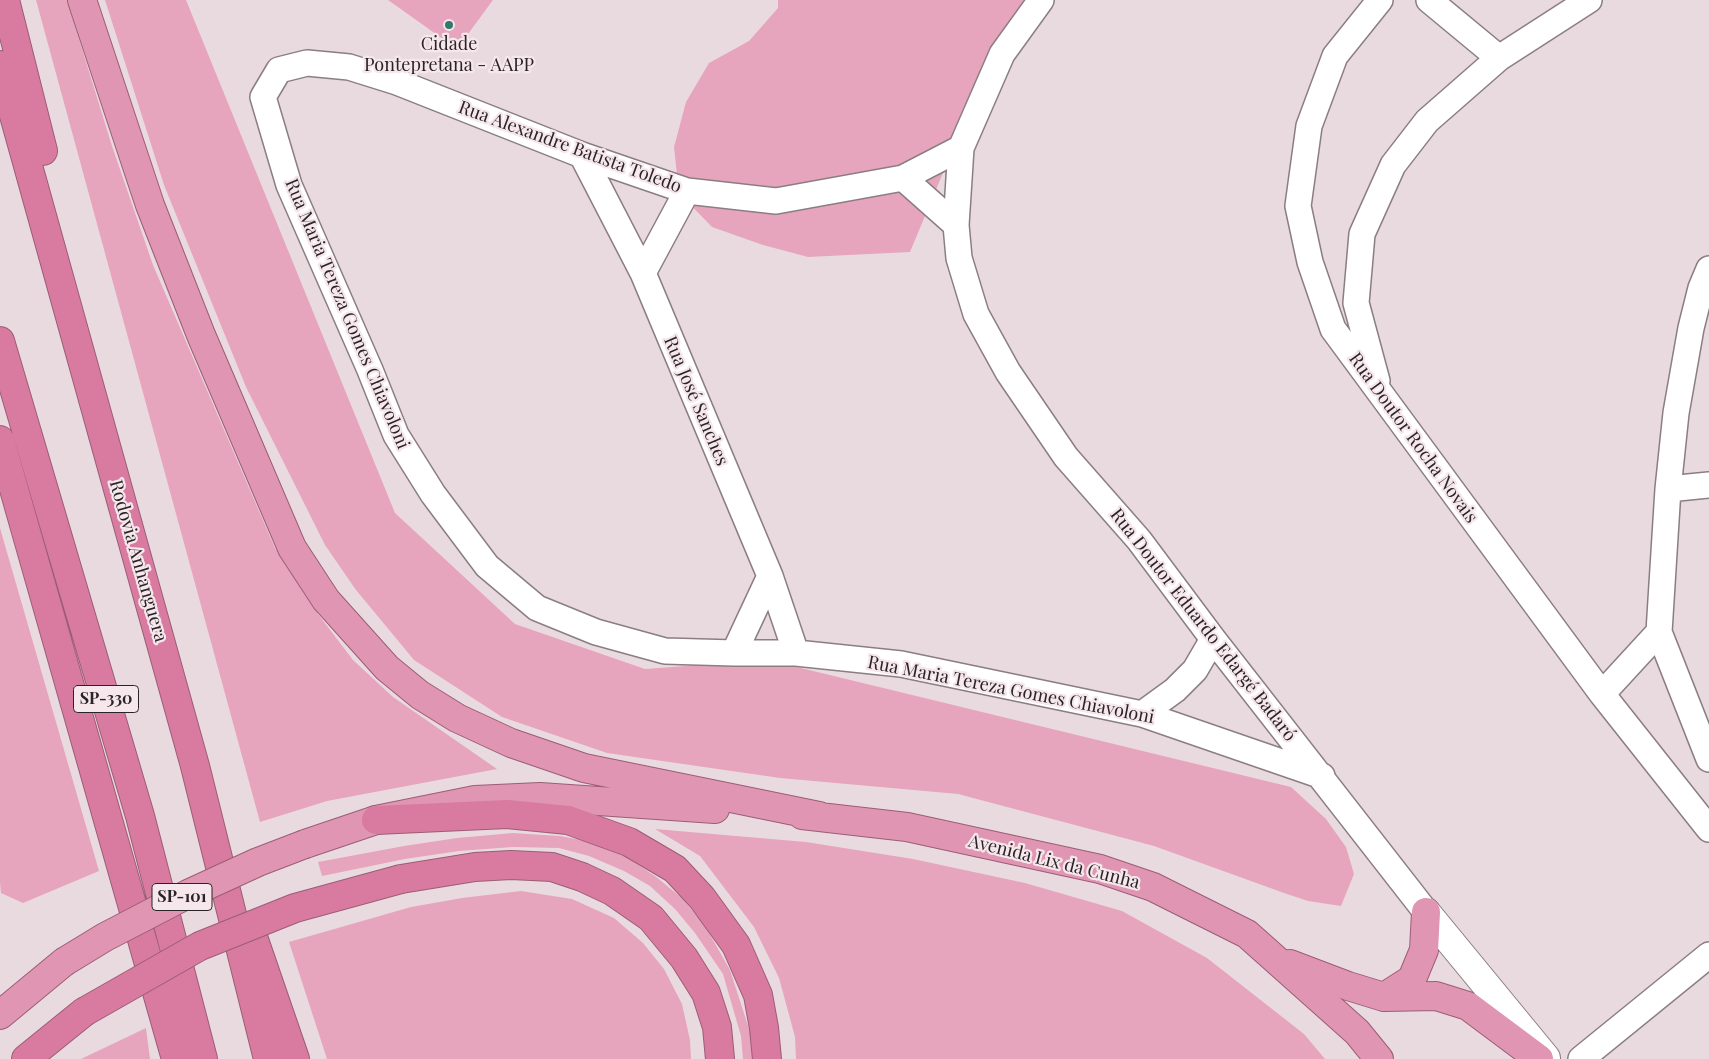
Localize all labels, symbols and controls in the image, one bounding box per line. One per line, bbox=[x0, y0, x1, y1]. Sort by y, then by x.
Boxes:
marker: Cidade Pontepretana - AAPP bbox=[443, 19, 455, 31]
place label: Cidade Pontepretana - AAPP bbox=[364, 33, 534, 76]
street label: Rua Alexandre Batista Toledo bbox=[456, 97, 684, 197]
street label: Rua Maria Tereza Gomes Chiavoloni bbox=[280, 176, 414, 452]
street label: Rua José Sanches bbox=[659, 333, 733, 469]
street label: Rua Doutor Rocha Novais bbox=[1344, 349, 1482, 527]
street label: Rodovia Anhanguera bbox=[105, 478, 171, 644]
street label: Rua Doutor Eduardo Edargé Badaró bbox=[1105, 504, 1301, 746]
street label: Rua Maria Tereza Gomes Chiavoloni bbox=[866, 652, 1156, 728]
road number: SP-330 bbox=[74, 686, 138, 712]
street label: Avenida Lix da Cunha bbox=[966, 830, 1142, 894]
road number: SP-101 bbox=[152, 884, 212, 910]

